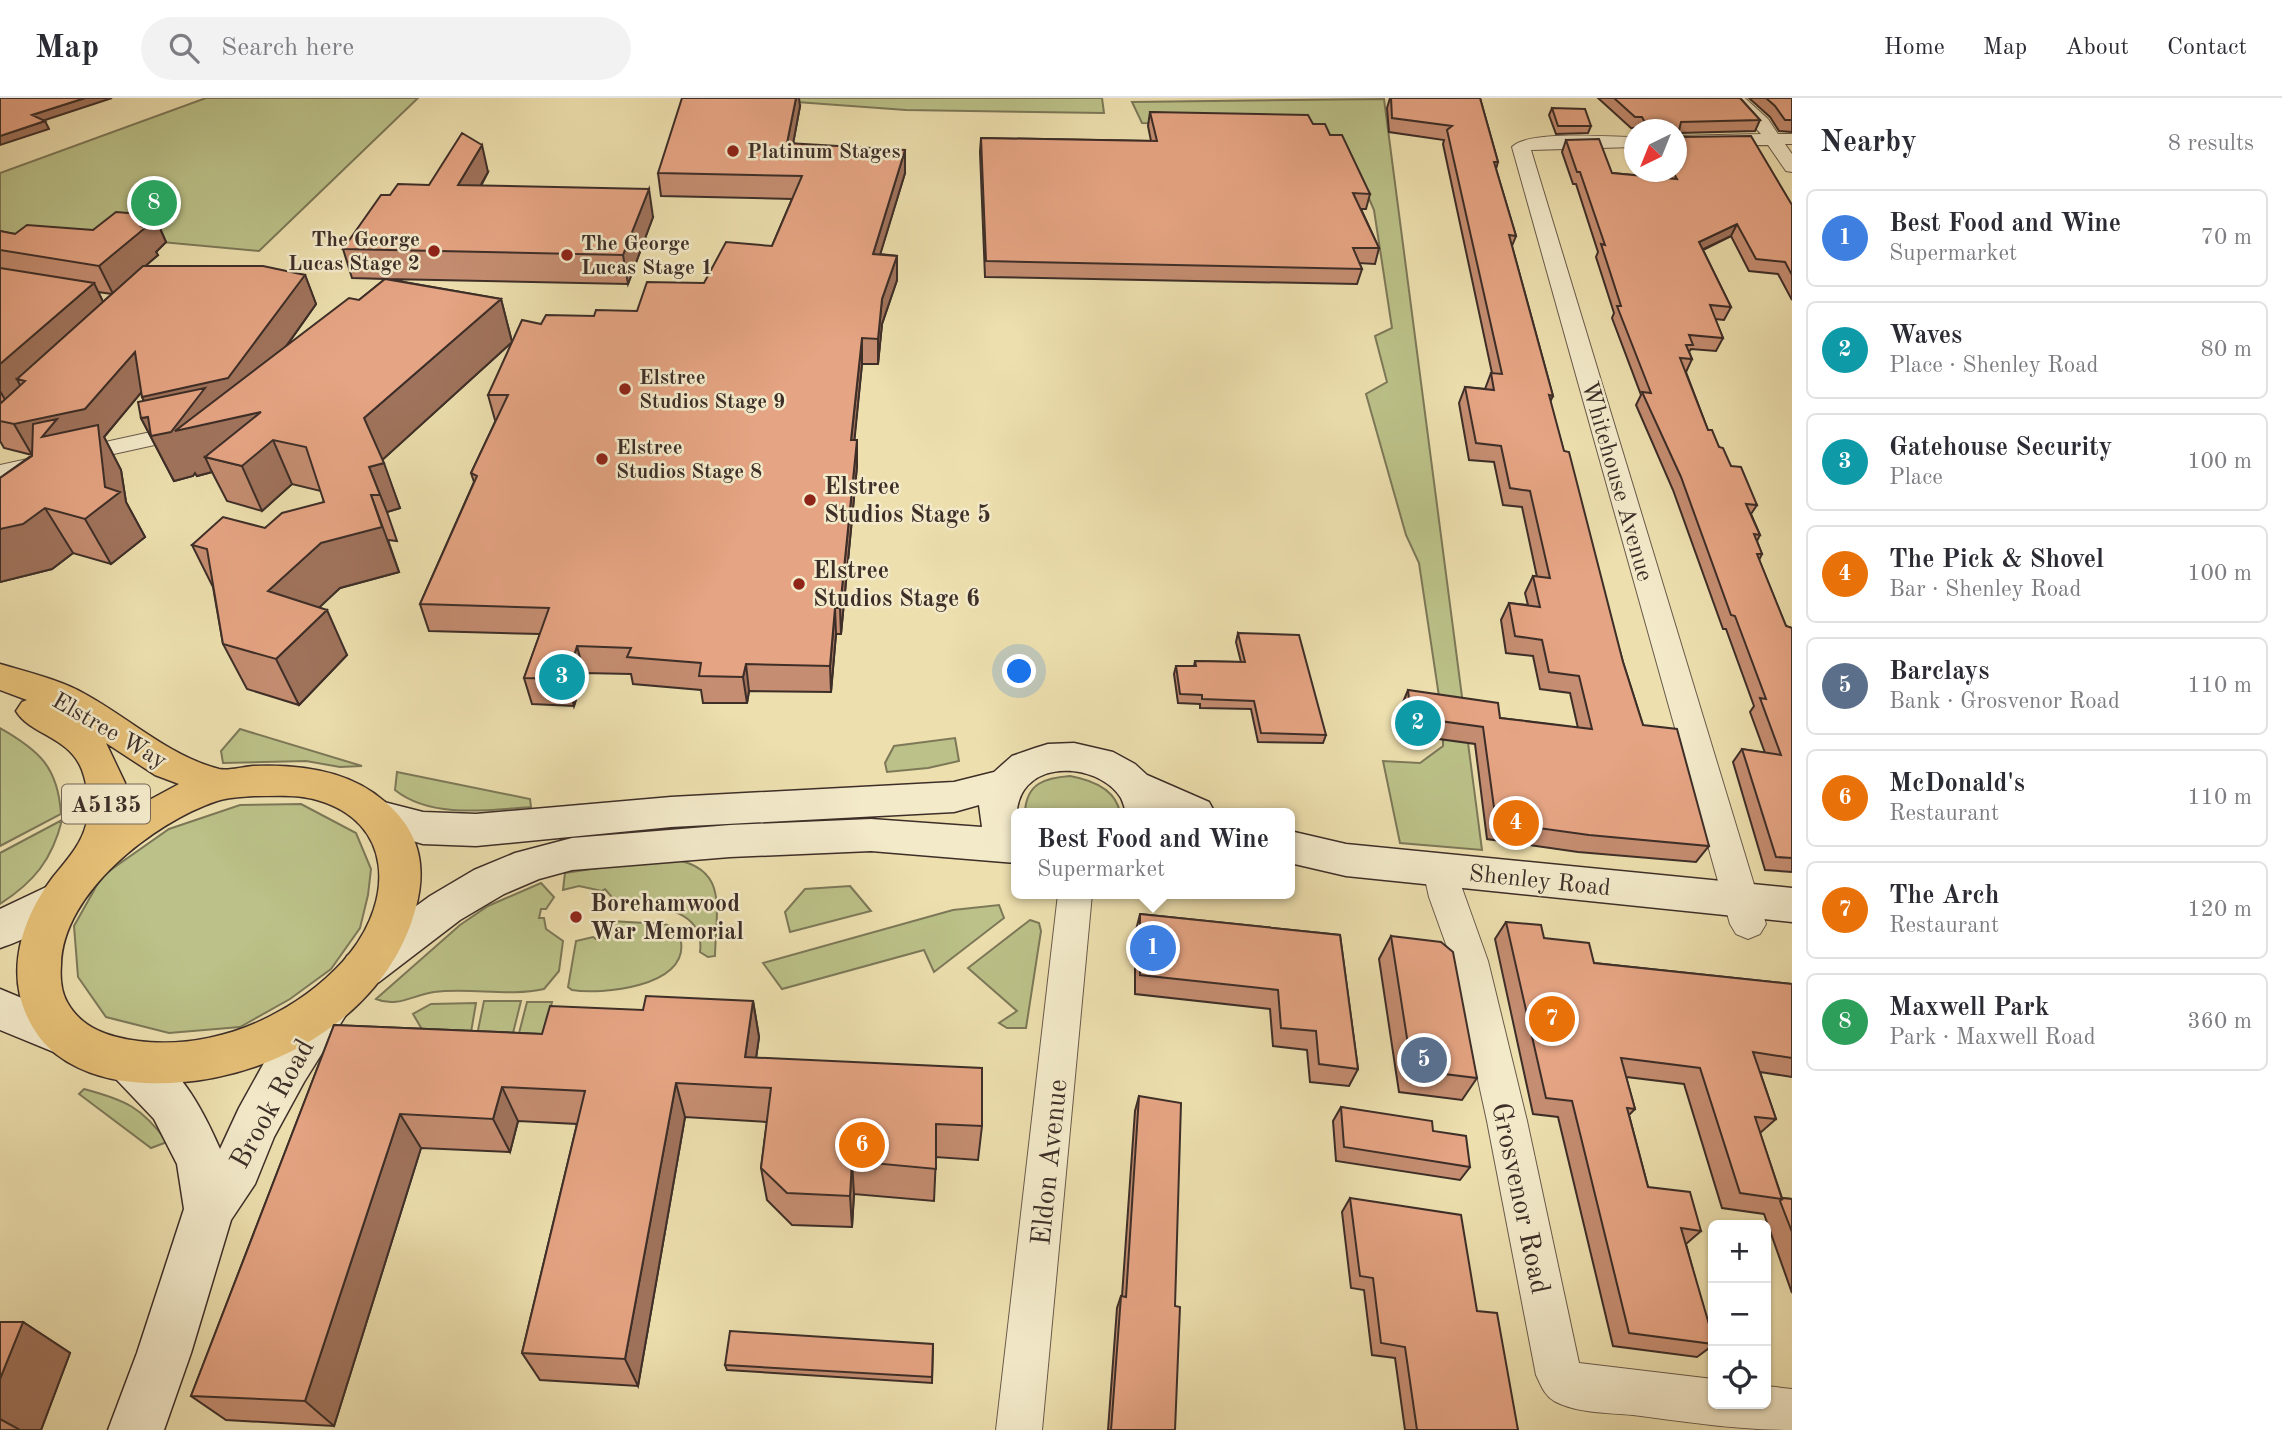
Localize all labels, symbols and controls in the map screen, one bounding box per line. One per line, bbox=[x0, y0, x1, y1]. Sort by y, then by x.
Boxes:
search box bbox=[141, 17, 631, 80]
icon: search bbox=[165, 29, 203, 67]
text: Map bbox=[35, 32, 99, 65]
text: Search here bbox=[221, 35, 354, 61]
text: Home bbox=[1884, 36, 1945, 60]
text: Map bbox=[1983, 36, 2027, 60]
text: About bbox=[2065, 36, 2129, 60]
text: Contact bbox=[2167, 36, 2247, 60]
north arrow bbox=[1624, 119, 1687, 182]
text: Nearby bbox=[1820, 128, 1917, 158]
text: 8 results bbox=[2168, 132, 2254, 155]
place label: Platinum Stages bbox=[747, 142, 901, 163]
marker: Platinum Stages bbox=[725, 143, 741, 159]
pin: 8 bbox=[131, 177, 177, 229]
text: Best Food and Wine bbox=[1889, 211, 2121, 237]
text: 1 bbox=[1838, 226, 1852, 249]
text: 70 m bbox=[2201, 226, 2252, 249]
place label: The George Lucas Stage 2 bbox=[288, 230, 420, 275]
place label: The George Lucas Stage 1 bbox=[581, 234, 713, 279]
text: Supermarket bbox=[1889, 242, 2017, 265]
marker: The George Lucas Stage 2 bbox=[426, 243, 442, 259]
marker: The George Lucas Stage 1 bbox=[559, 247, 575, 263]
text: Waves bbox=[1889, 323, 1962, 349]
text: 2 bbox=[1838, 338, 1852, 361]
text: 80 m bbox=[2201, 338, 2252, 361]
text: Place · Shenley Road bbox=[1889, 354, 2099, 377]
place label: Elstree Studios Stage 9 bbox=[639, 368, 785, 413]
street label: Whitehouse Avenue bbox=[1576, 379, 1656, 584]
marker: Elstree Studios Stage 9 bbox=[617, 381, 633, 397]
text: Gatehouse Security bbox=[1889, 435, 2112, 461]
place label: Elstree Studios Stage 8 bbox=[616, 438, 762, 483]
text: 3 bbox=[1838, 450, 1852, 473]
text: 100 m bbox=[2187, 450, 2252, 473]
marker: Elstree Studios Stage 8 bbox=[594, 451, 610, 467]
text: Place bbox=[1889, 466, 1943, 489]
place label: Elstree Studios Stage 5 bbox=[824, 476, 991, 528]
marker: Elstree Studios Stage 5 bbox=[802, 492, 818, 508]
text: The Pick & Shovel bbox=[1889, 547, 2104, 573]
place label: Elstree Studios Stage 6 bbox=[813, 560, 980, 612]
text: 4 bbox=[1838, 562, 1852, 585]
text: 100 m bbox=[2187, 562, 2252, 585]
marker: Elstree Studios Stage 6 bbox=[791, 576, 807, 592]
text: Bar · Shenley Road bbox=[1889, 578, 2081, 601]
pin: 3 bbox=[539, 651, 585, 703]
your location bbox=[1002, 654, 1036, 688]
text: Barclays bbox=[1889, 659, 1989, 685]
text: 5 bbox=[1838, 674, 1852, 697]
text: 110 m bbox=[2187, 674, 2252, 697]
street label: Elstree Way bbox=[47, 689, 171, 774]
text: Bank · Grosvenor Road bbox=[1889, 690, 2120, 713]
pin: 2 bbox=[1395, 697, 1441, 749]
text: McDonald's bbox=[1889, 771, 2025, 797]
road number: A5135 bbox=[62, 784, 150, 824]
text: 6 bbox=[1838, 786, 1852, 809]
text: 110 m bbox=[2187, 786, 2252, 809]
pin: 4 bbox=[1493, 797, 1539, 849]
text: Restaurant bbox=[1889, 802, 1999, 825]
popup bbox=[1011, 808, 1295, 899]
text: Best Food and Wine bbox=[1037, 827, 1269, 853]
text: Supermarket bbox=[1037, 858, 1165, 881]
street label: Shenley Road bbox=[1468, 863, 1612, 901]
text: The Arch bbox=[1889, 883, 1999, 909]
place label: Borehamwood War Memorial bbox=[590, 893, 744, 945]
text: 7 bbox=[1838, 898, 1852, 921]
text: 120 m bbox=[2187, 898, 2252, 921]
marker: Borehamwood War Memorial bbox=[568, 909, 584, 925]
text: Restaurant bbox=[1889, 914, 1999, 937]
pin: 1 bbox=[1130, 922, 1176, 974]
pin: 7 bbox=[1529, 993, 1575, 1045]
text: Maxwell Park bbox=[1889, 995, 2049, 1021]
text: 8 bbox=[1838, 1010, 1852, 1033]
text: 360 m bbox=[2187, 1010, 2252, 1033]
text: Park · Maxwell Road bbox=[1889, 1026, 2096, 1049]
pin: 5 bbox=[1401, 1034, 1447, 1086]
street label: Brook Road bbox=[227, 1035, 321, 1174]
street label: Eldon Avenue bbox=[1028, 1078, 1074, 1247]
street label: Grosvenor Road bbox=[1485, 1100, 1553, 1297]
pin: 6 bbox=[839, 1119, 885, 1171]
map controls bbox=[1708, 1220, 1771, 1409]
button: + bbox=[1708, 1220, 1771, 1283]
button: − bbox=[1708, 1283, 1771, 1346]
button: locate bbox=[1708, 1346, 1771, 1409]

